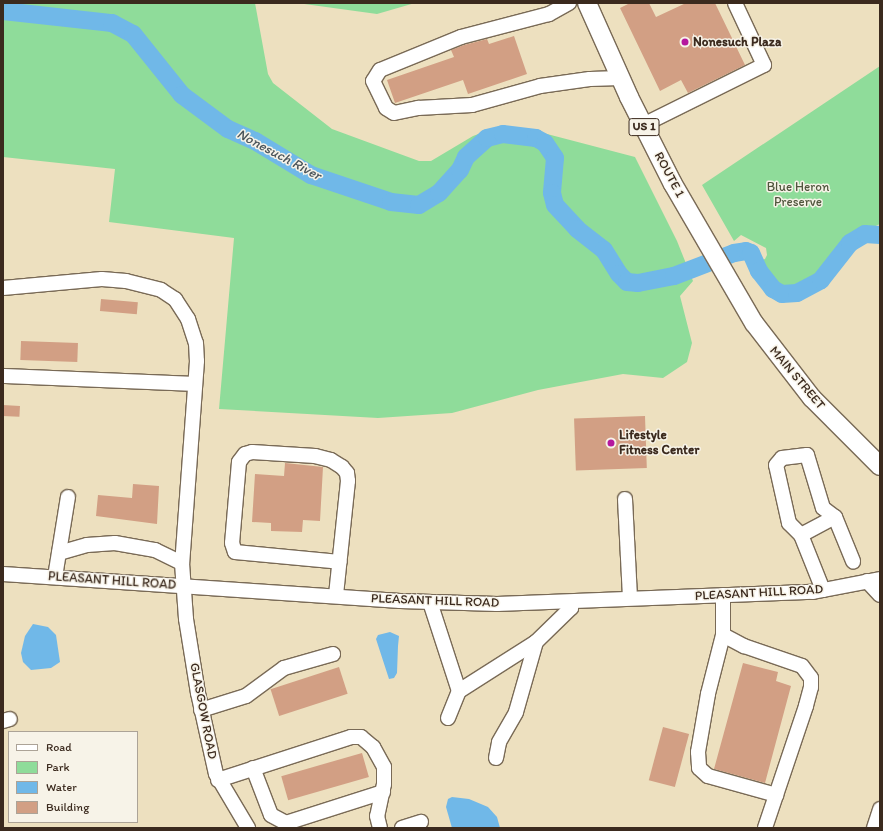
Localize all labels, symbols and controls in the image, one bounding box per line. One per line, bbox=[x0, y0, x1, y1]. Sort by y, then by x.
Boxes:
place label: Nonesuch Plaza bbox=[693, 34, 781, 50]
marker: Nonesuch Plaza bbox=[680, 37, 690, 47]
road number: US 1 bbox=[628, 117, 660, 137]
water label: Nonesuch River bbox=[234, 126, 324, 184]
street label: ROUTE 1 bbox=[651, 150, 687, 200]
park label: Blue Heron Preserve bbox=[767, 180, 829, 211]
street label: MAIN STREET bbox=[766, 343, 828, 413]
place label: Lifestyle Fitness Center bbox=[619, 428, 700, 459]
marker: Lifestyle Fitness Center bbox=[606, 438, 616, 448]
street label: PLEASANT HILL ROAD bbox=[48, 569, 176, 593]
street label: PLEASANT HILL ROAD bbox=[695, 582, 823, 604]
street label: PLEASANT HILL ROAD bbox=[371, 591, 499, 611]
street label: GLASGOW ROAD bbox=[186, 662, 220, 760]
legend bbox=[8, 731, 138, 823]
text: Road bbox=[46, 740, 72, 754]
text: Park bbox=[46, 760, 70, 774]
text: Water bbox=[46, 780, 77, 794]
text: Building bbox=[46, 800, 89, 814]

